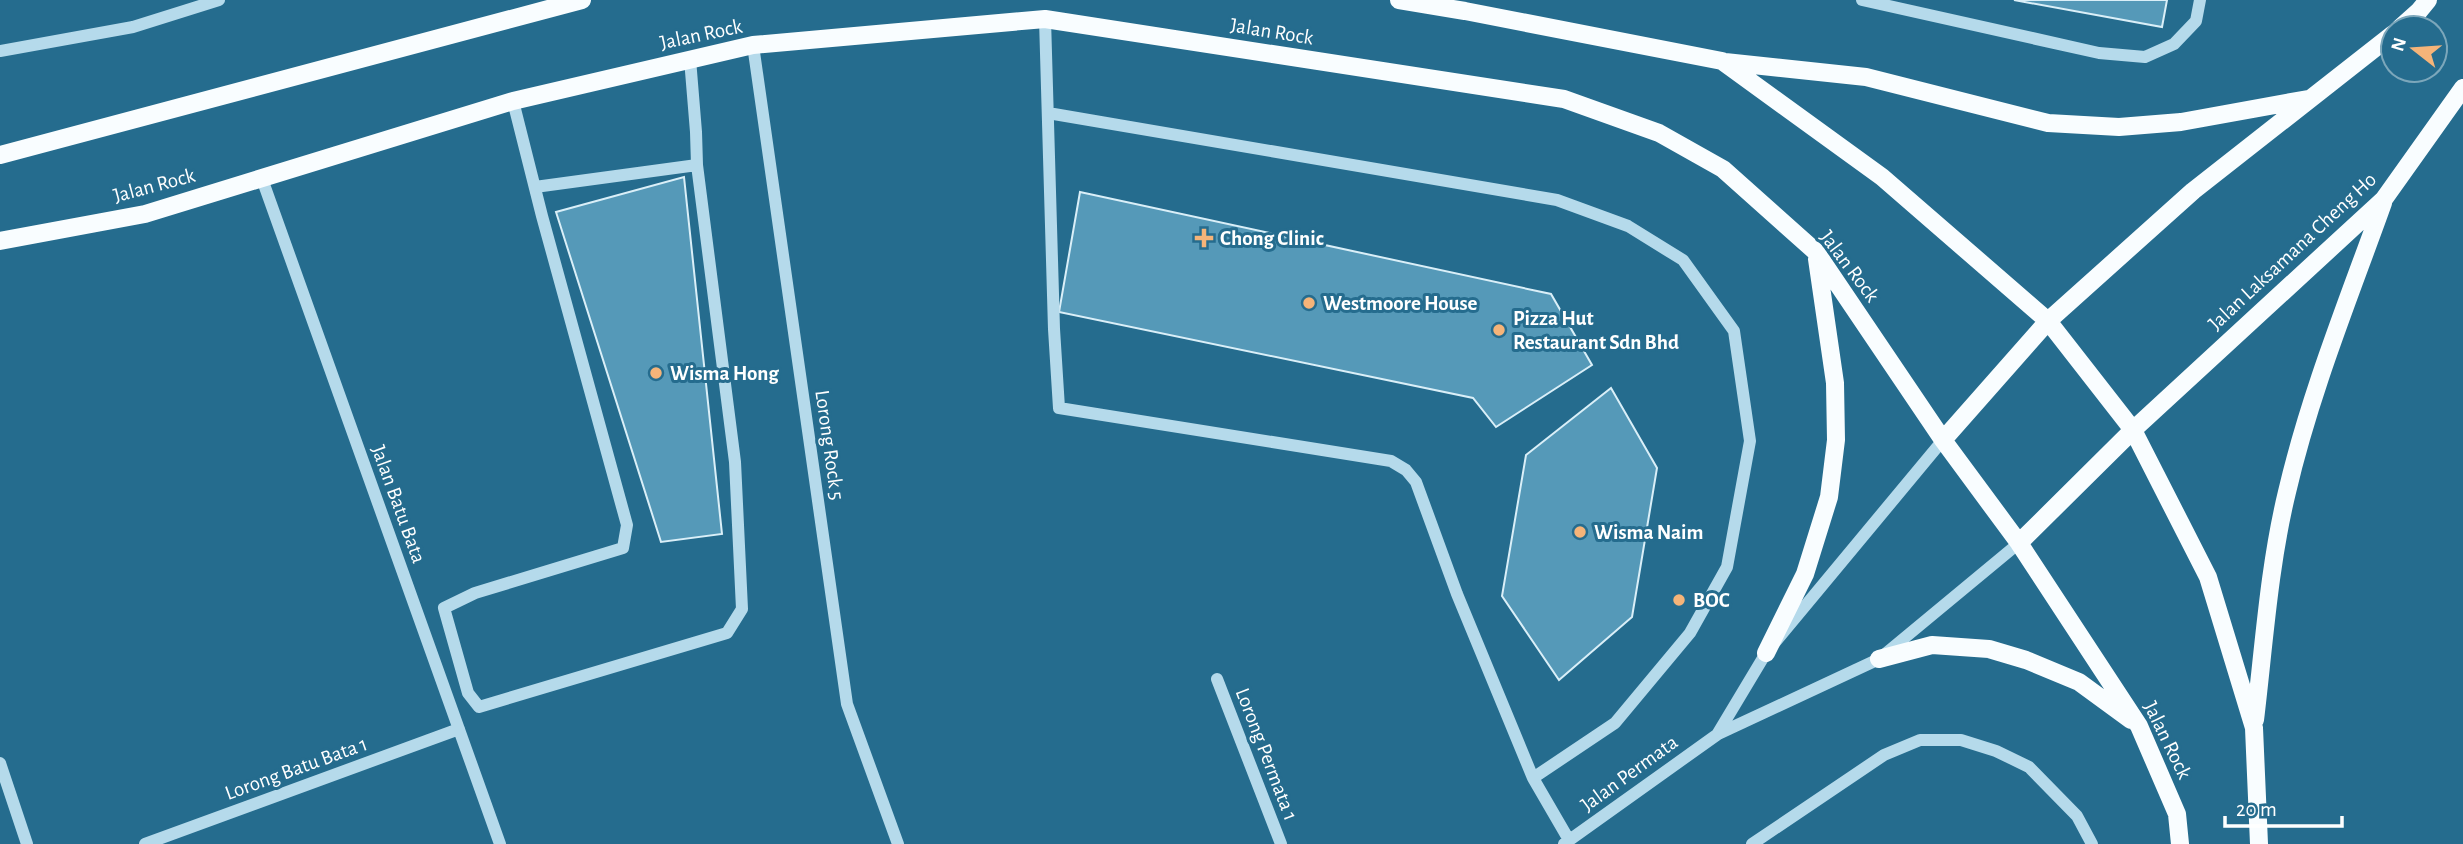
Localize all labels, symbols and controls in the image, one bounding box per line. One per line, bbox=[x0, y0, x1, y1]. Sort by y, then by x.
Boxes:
north arrow bbox=[2379, 14, 2449, 84]
street label: Jalan Rock bbox=[658, 15, 745, 53]
street label: Jalan Rock bbox=[1229, 15, 1315, 48]
text: N bbox=[2388, 35, 2410, 54]
street label: Jalan Rock bbox=[111, 164, 198, 206]
street label: Jalan Laksamana Cheng Ho bbox=[2204, 168, 2380, 334]
street label: Jalan Rock bbox=[1816, 227, 1883, 306]
marker: Chong Clinic bbox=[1194, 228, 1214, 248]
place label: Chong Clinic bbox=[1220, 228, 1324, 249]
place label: Westmoore House bbox=[1323, 293, 1478, 314]
marker: Westmoore House bbox=[1301, 295, 1317, 311]
place label: Pizza Hut Restaurant Sdn Bhd bbox=[1513, 308, 1679, 353]
marker: Pizza Hut Restaurant Sdn Bhd bbox=[1491, 322, 1507, 338]
place label: Wisma Hong bbox=[670, 363, 779, 384]
marker: Wisma Hong bbox=[648, 365, 664, 381]
street label: Lorong Rock 5 bbox=[811, 389, 848, 502]
street label: Jalan Batu Bata bbox=[367, 442, 430, 566]
place label: Wisma Naim bbox=[1594, 522, 1704, 543]
marker: Wisma Naim bbox=[1572, 524, 1588, 540]
place label: BOC bbox=[1693, 590, 1730, 611]
marker: BOC bbox=[1671, 592, 1687, 608]
street label: Lorong Permata 1 bbox=[1232, 685, 1301, 823]
street label: Jalan Rock bbox=[2140, 698, 2196, 783]
street label: Jalan Permata bbox=[1577, 731, 1682, 815]
street label: Lorong Batu Bata 1 bbox=[222, 733, 370, 804]
scale bar bbox=[2225, 784, 2342, 828]
text: 20 m bbox=[2236, 799, 2277, 820]

